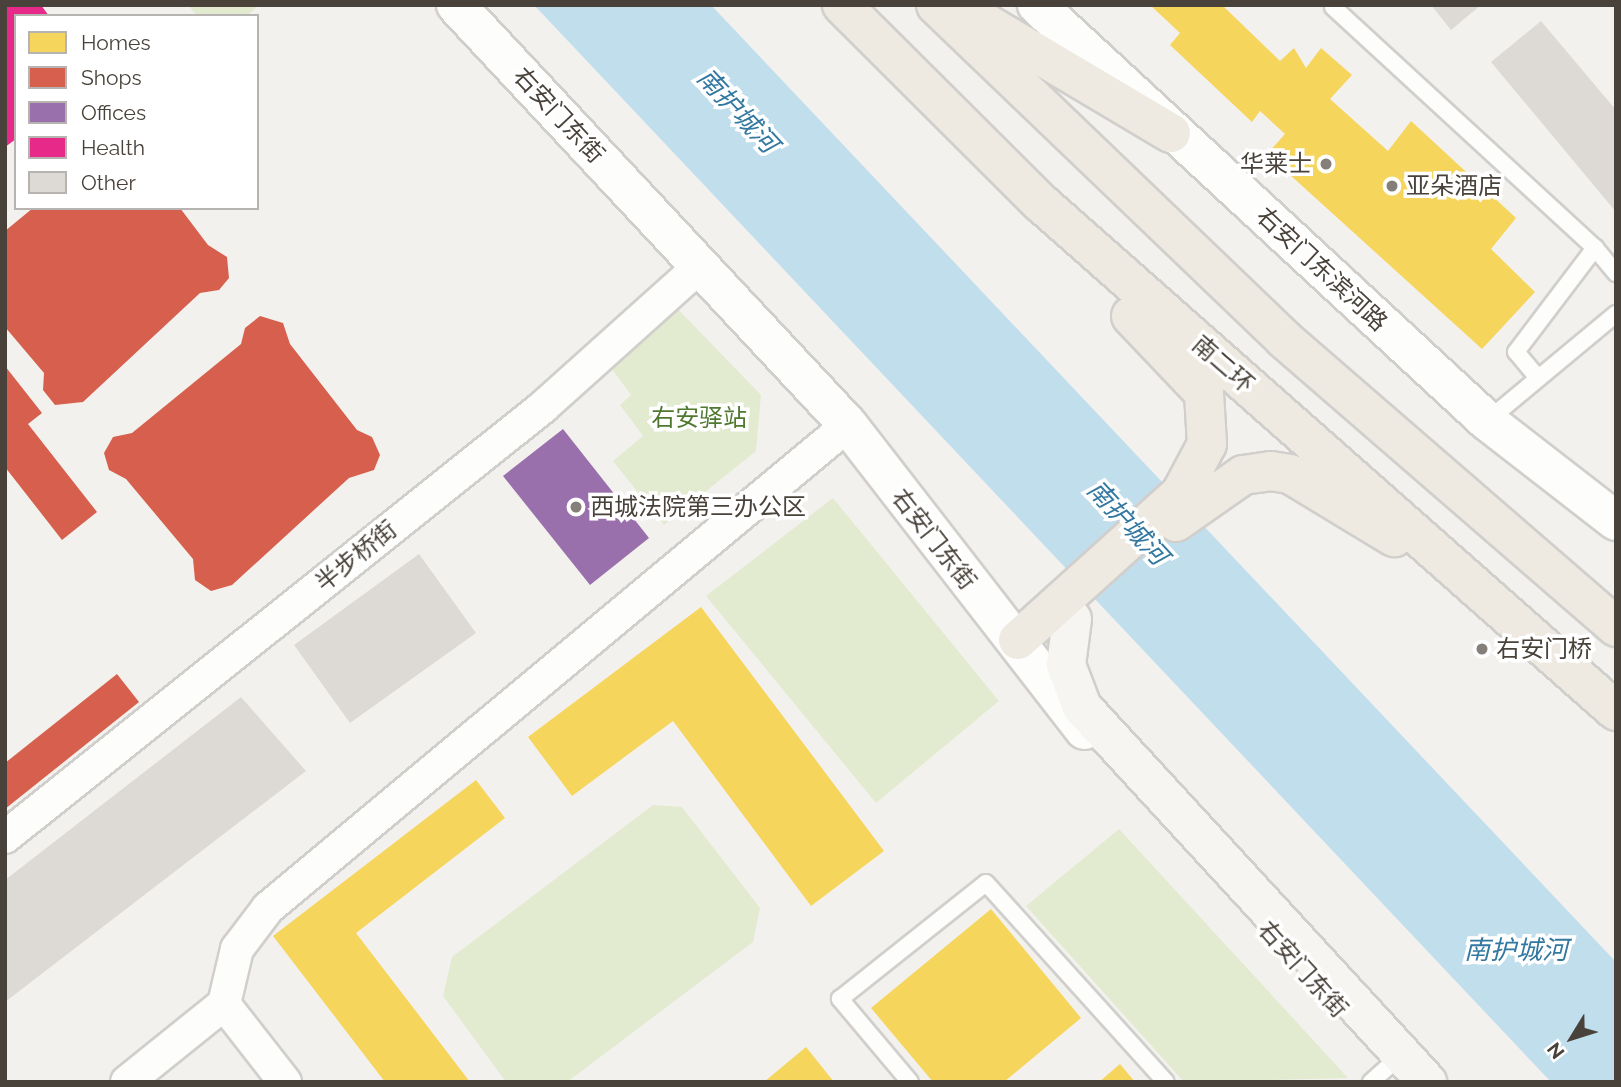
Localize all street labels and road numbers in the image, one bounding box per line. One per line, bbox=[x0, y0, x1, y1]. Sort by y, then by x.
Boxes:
street label: 右安门东街 bbox=[508, 61, 610, 169]
street label: 右安门东滨河路 bbox=[1251, 201, 1393, 337]
street label: 南二环 bbox=[1186, 330, 1260, 398]
street label: 右安门东街 bbox=[886, 483, 982, 595]
street label: 半步桥街 bbox=[310, 515, 402, 597]
street label: 右安门东街 bbox=[1252, 915, 1354, 1023]

